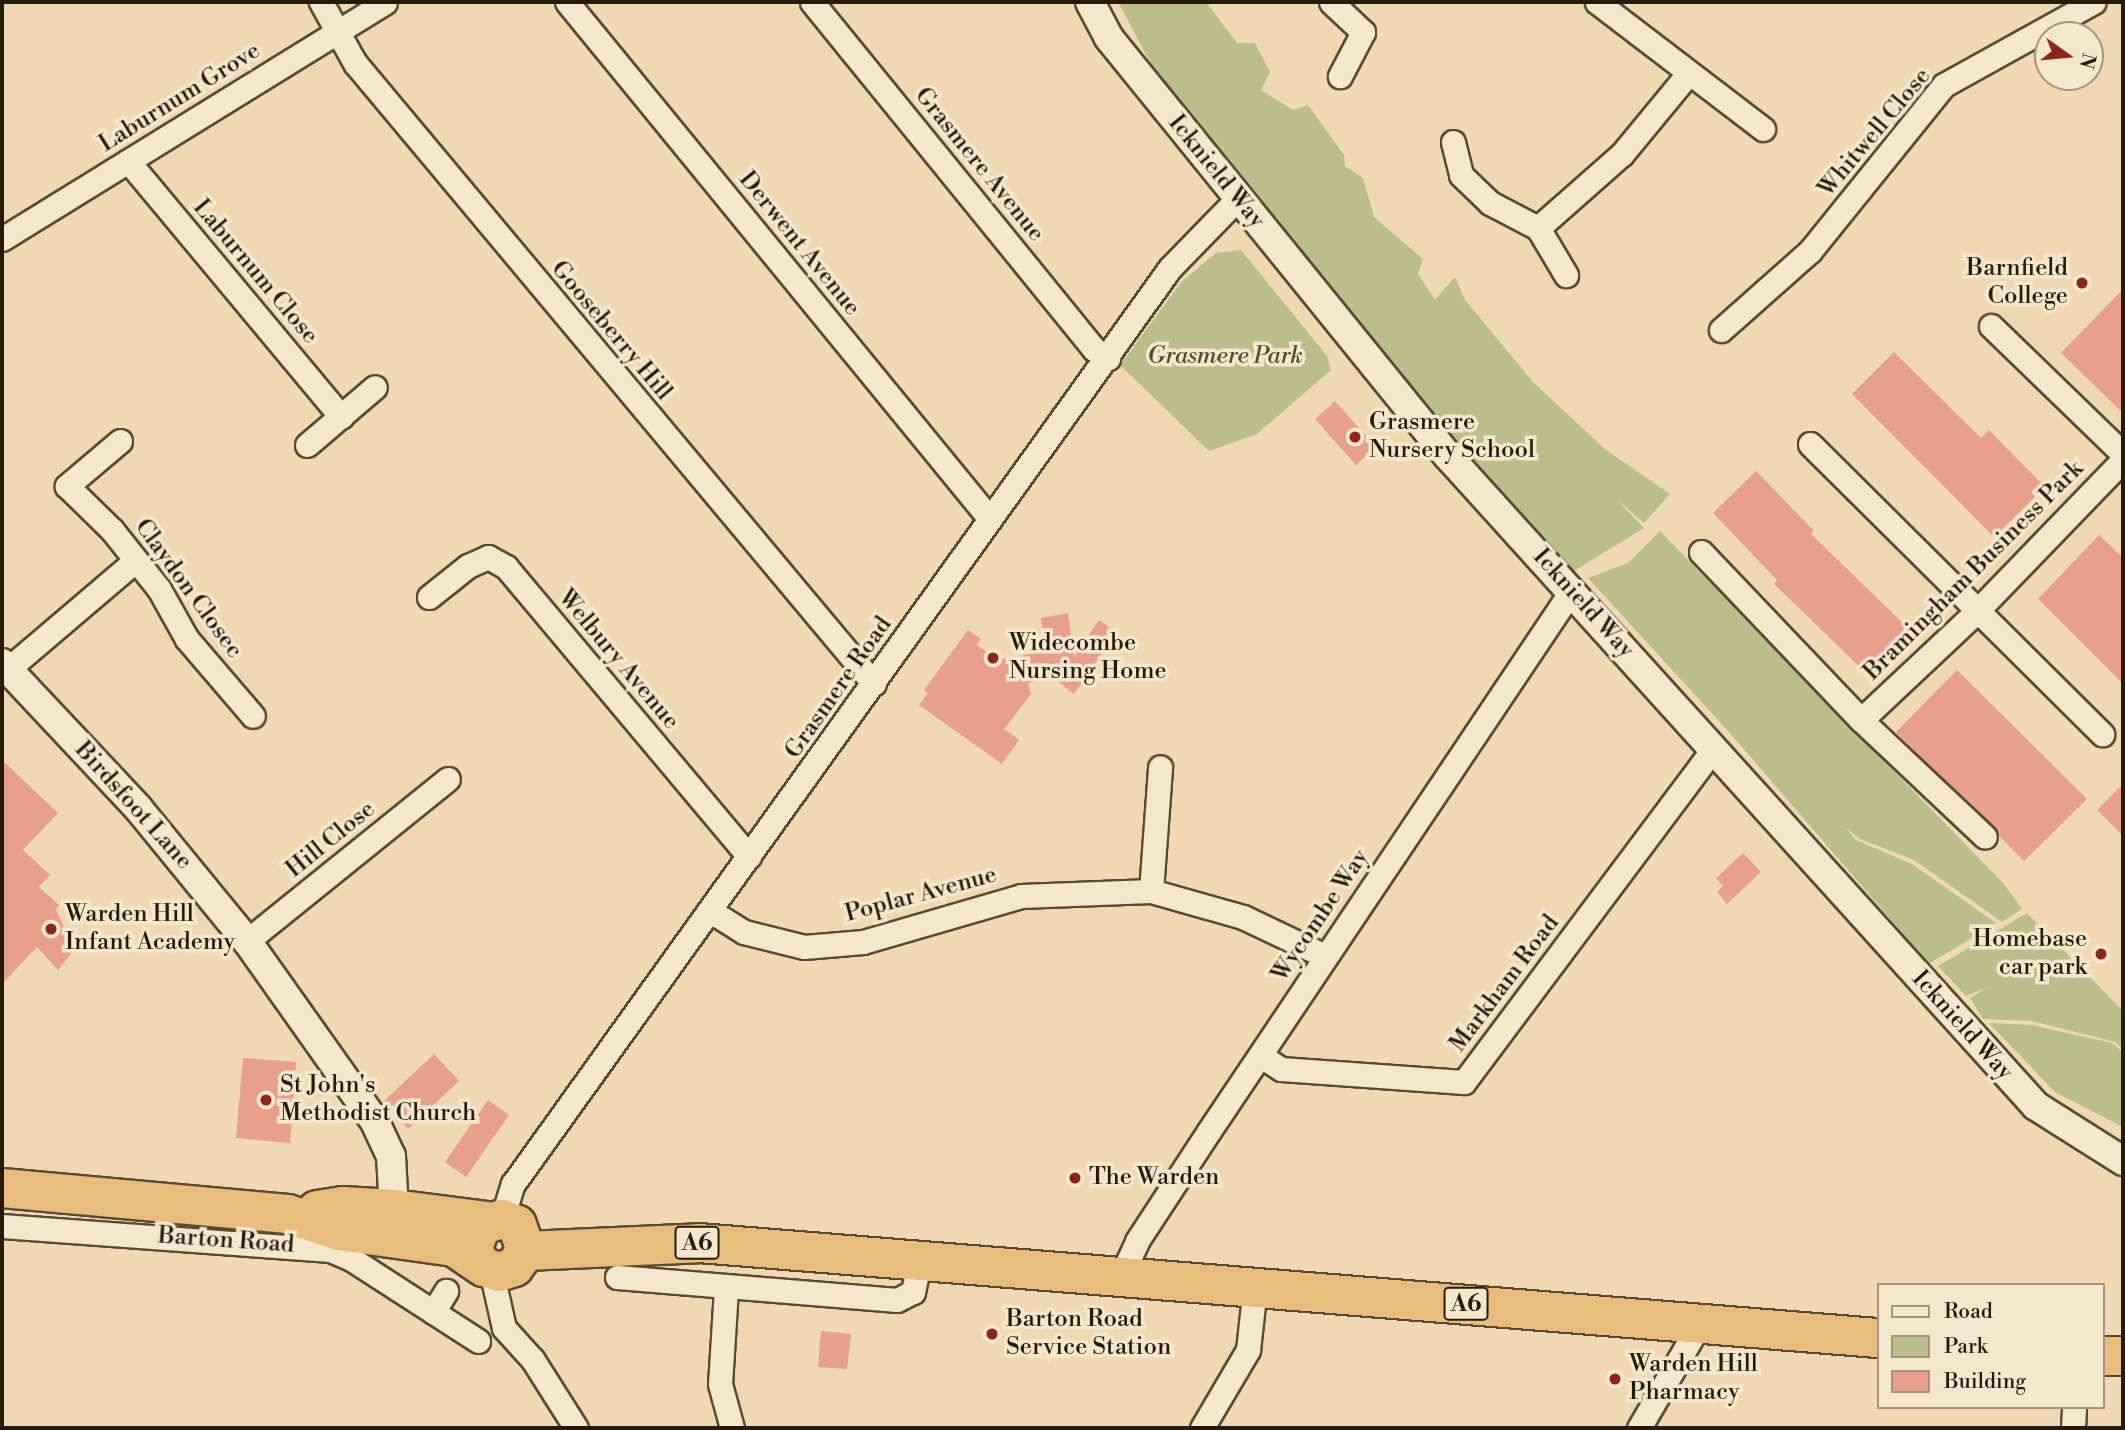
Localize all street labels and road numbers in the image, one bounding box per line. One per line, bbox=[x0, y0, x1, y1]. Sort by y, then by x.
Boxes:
street label: Laburnum Grove bbox=[94, 37, 266, 159]
street label: Whitwell Close bbox=[1813, 63, 1937, 203]
street label: Grasmere Avenue bbox=[908, 82, 1050, 248]
street label: Icknield Way bbox=[1162, 109, 1270, 235]
street label: Derwent Avenue bbox=[732, 166, 866, 322]
street label: Laburnum Close bbox=[186, 194, 324, 350]
street label: Gooseberry Hill bbox=[544, 255, 678, 407]
street label: Bramingham Business Park bbox=[1858, 455, 2090, 687]
street label: Claydon Closec bbox=[128, 514, 248, 664]
street label: Icknield Way bbox=[1526, 543, 1640, 665]
street label: Welbury Avenue bbox=[551, 584, 685, 736]
street label: Grasmere Road bbox=[779, 611, 899, 765]
street label: Birdsfoot Lane bbox=[68, 736, 198, 876]
street label: Hill Close bbox=[281, 795, 381, 885]
street label: Wycombe Way bbox=[1266, 844, 1376, 988]
street label: Poplar Avenue bbox=[842, 861, 1000, 929]
street label: Markham Road bbox=[1444, 910, 1566, 1058]
street label: Icknield Way bbox=[1905, 965, 2019, 1087]
street label: Barton Road bbox=[157, 1222, 295, 1260]
road number: A6 bbox=[674, 1224, 720, 1262]
road number: A6 bbox=[1443, 1284, 1489, 1324]

